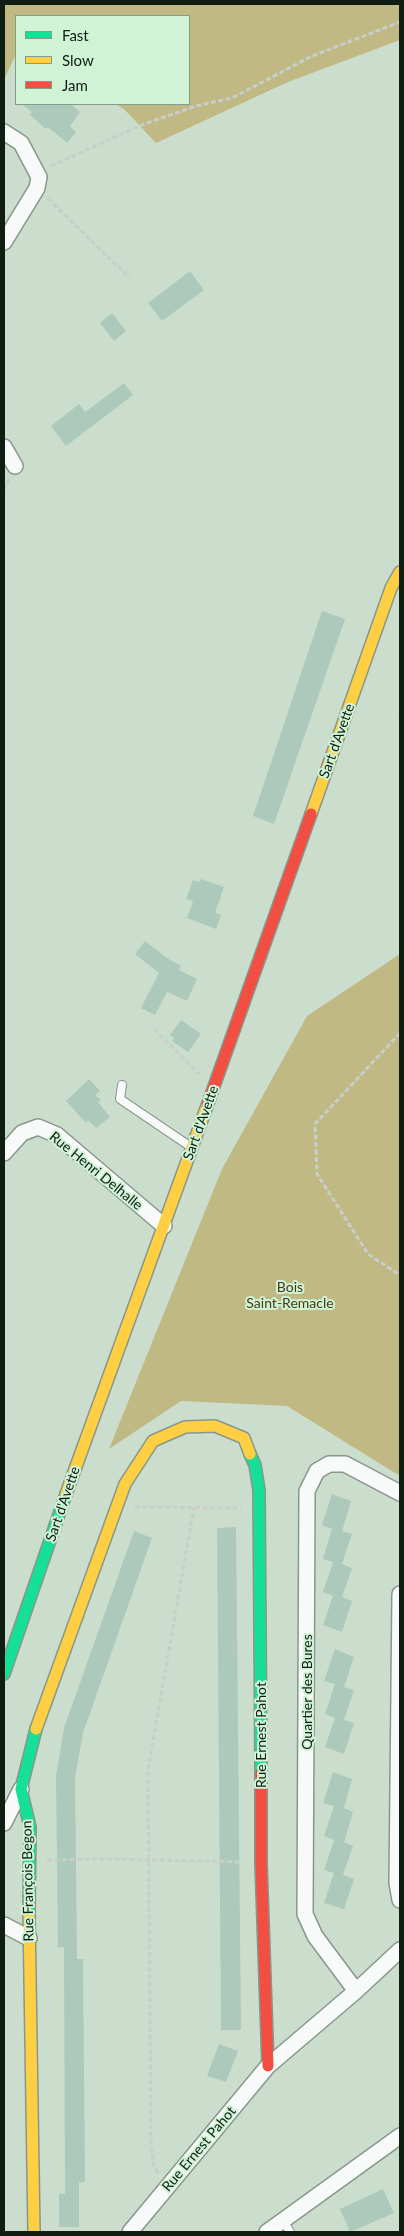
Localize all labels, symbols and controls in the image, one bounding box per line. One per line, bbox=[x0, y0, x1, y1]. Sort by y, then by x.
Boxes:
legend bbox=[15, 15, 190, 105]
text: Fast bbox=[62, 26, 89, 44]
text: Slow bbox=[62, 51, 94, 69]
text: Jam bbox=[62, 76, 88, 94]
street label: Sart d'Avette bbox=[316, 701, 358, 781]
street label: Sart d'Avette bbox=[180, 1083, 222, 1163]
street label: Rue Henri Delhalle bbox=[46, 1128, 146, 1214]
park label: Bois Saint-Remacle bbox=[246, 1279, 334, 1311]
street label: Sart d'Avette bbox=[42, 1464, 84, 1544]
street label: Quartier des Bures bbox=[299, 1634, 315, 1750]
street label: Rue Ernest Pahot bbox=[253, 1682, 269, 1788]
street label: Rue François Begon bbox=[19, 1820, 37, 1942]
street label: Rue Ernest Pahot bbox=[159, 2103, 239, 2195]

